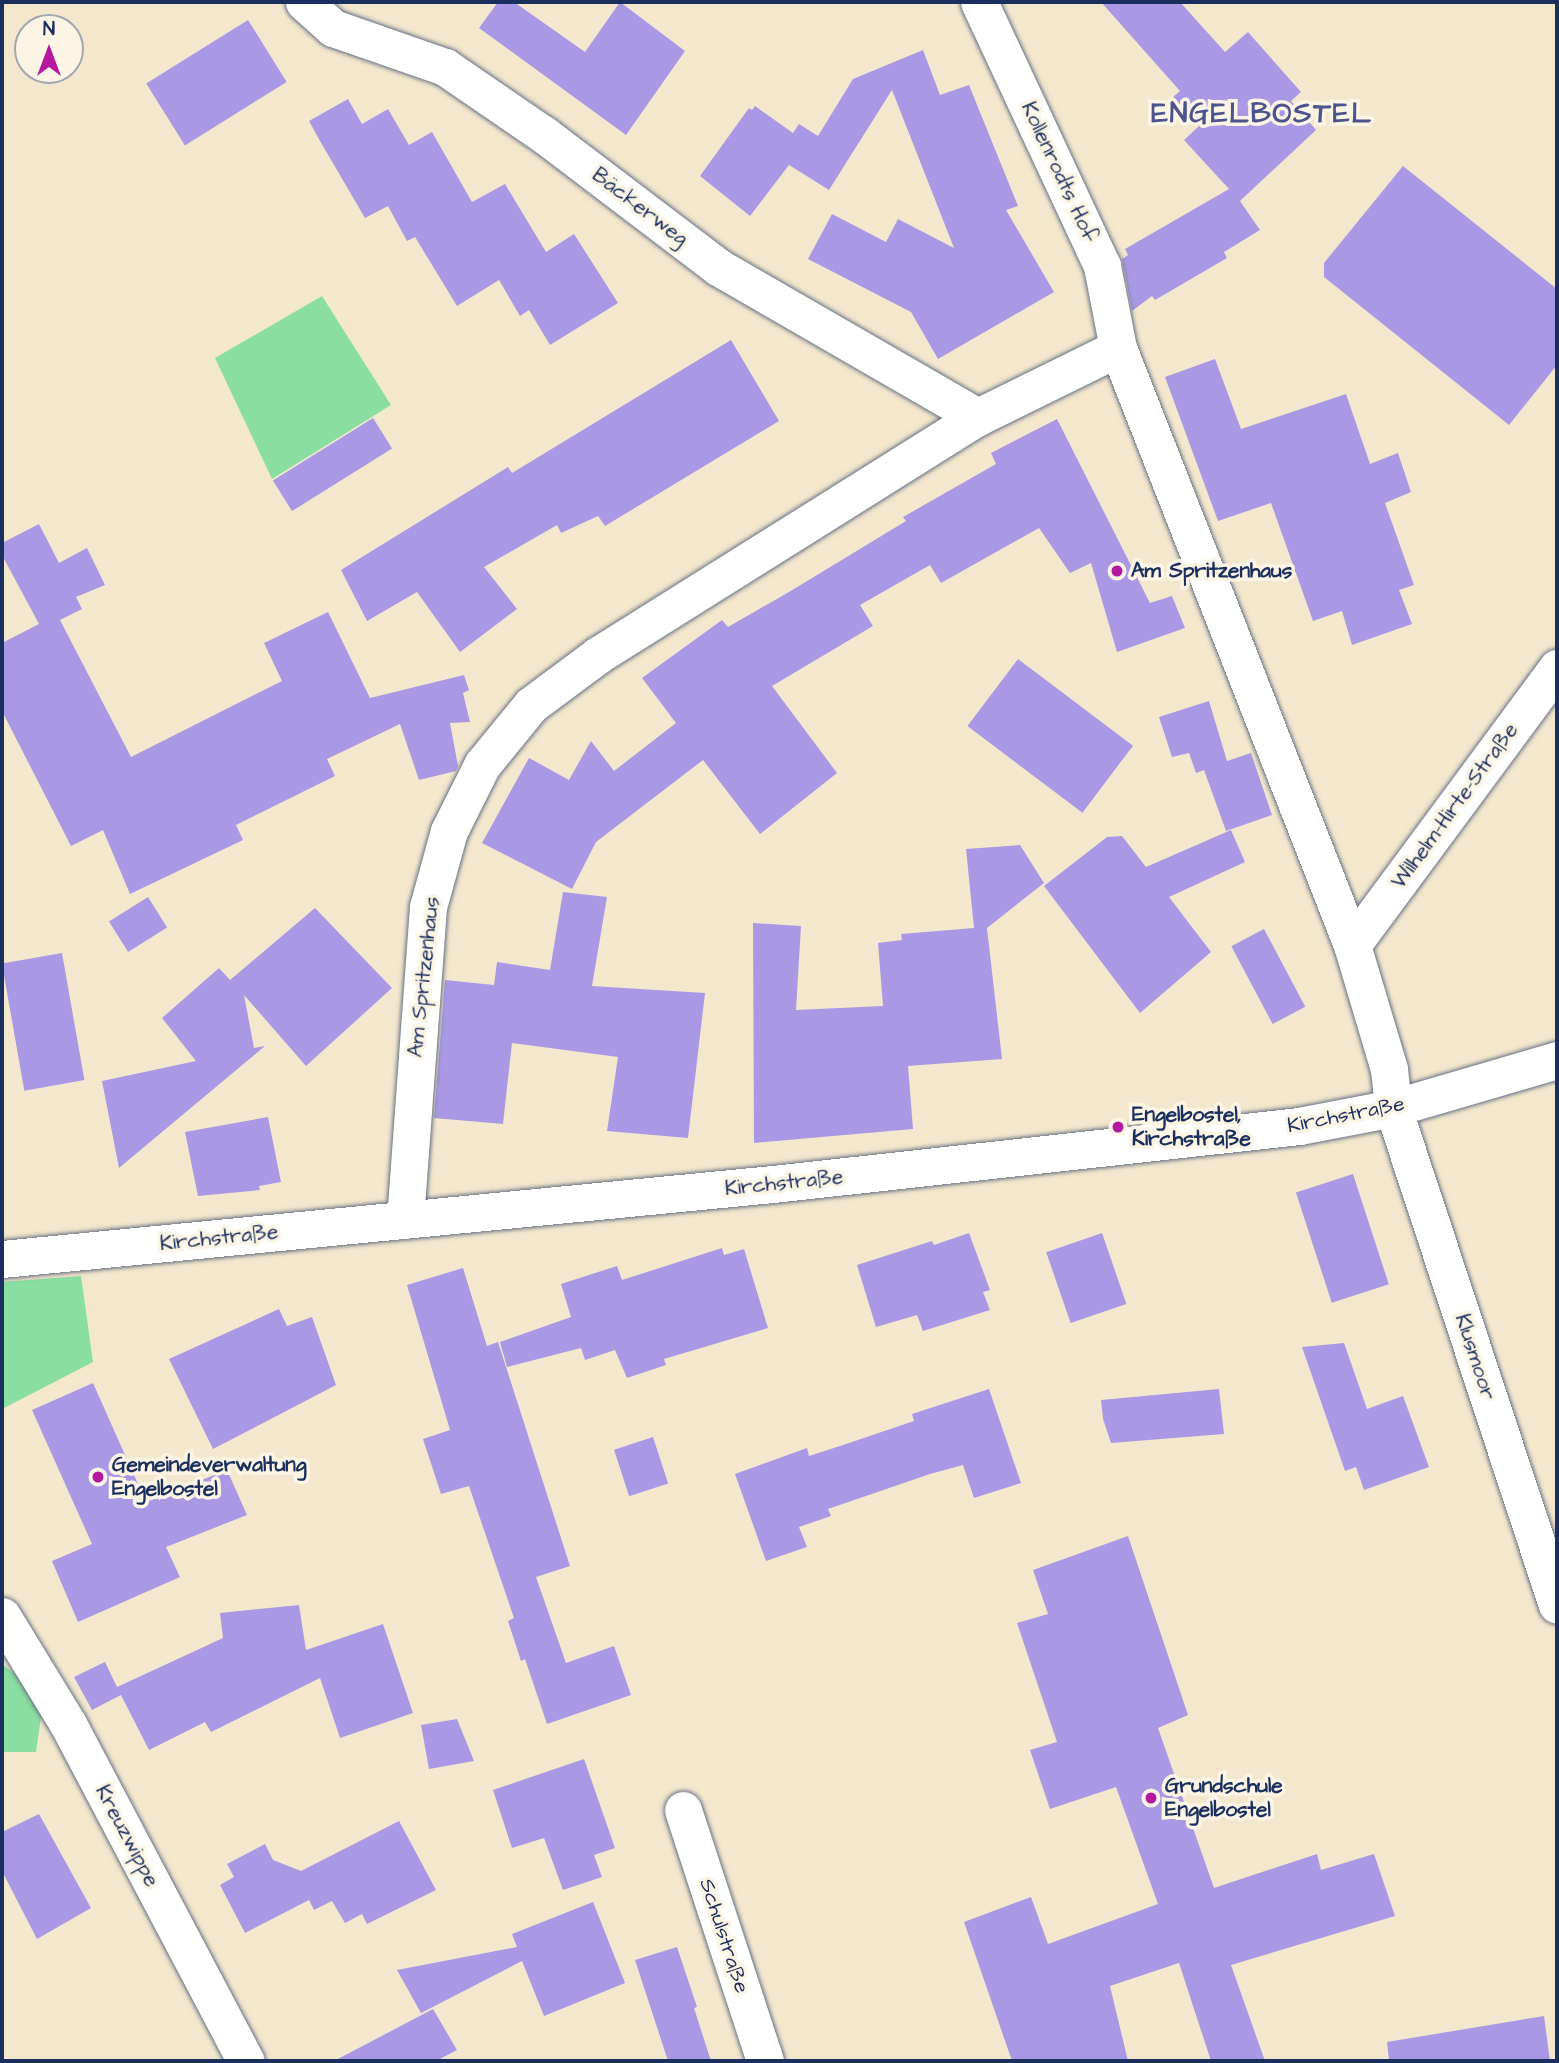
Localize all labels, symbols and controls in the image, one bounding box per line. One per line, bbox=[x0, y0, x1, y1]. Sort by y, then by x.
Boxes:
north arrow bbox=[14, 14, 84, 84]
text: N bbox=[43, 16, 55, 43]
district label: ENGELBOSTEL bbox=[1153, 97, 1371, 131]
street label: Kollenrodts Hof bbox=[1016, 98, 1102, 246]
street label: Bäckerweg bbox=[587, 163, 693, 251]
place label: Am Spritzenhaus bbox=[1131, 558, 1292, 584]
marker: Am Spritzenhaus bbox=[1109, 563, 1125, 579]
street label: Wilhelm-Hirte-Straße bbox=[1386, 718, 1524, 894]
street label: Am Spritzenhaus bbox=[403, 896, 445, 1058]
street label: Kirchstraße bbox=[1285, 1091, 1407, 1139]
place label: Engelbostel, Kirchstraße bbox=[1132, 1102, 1251, 1152]
marker: Engelbostel, Kirchstraße bbox=[1110, 1119, 1126, 1135]
street label: Kirchstraße bbox=[724, 1164, 844, 1202]
street label: Kirchstraße bbox=[159, 1219, 279, 1257]
street label: Klusmoor bbox=[1449, 1311, 1501, 1403]
place label: Gemeindeverwaltung Engelbostel bbox=[112, 1452, 307, 1502]
marker: Gemeindeverwaltung Engelbostel bbox=[90, 1469, 106, 1485]
place label: Grundschule Engelbostel bbox=[1165, 1773, 1283, 1823]
street label: Kreuzwippe bbox=[90, 1781, 164, 1891]
marker: Grundschule Engelbostel bbox=[1143, 1790, 1159, 1806]
street label: Schulstraße bbox=[694, 1876, 754, 1996]

